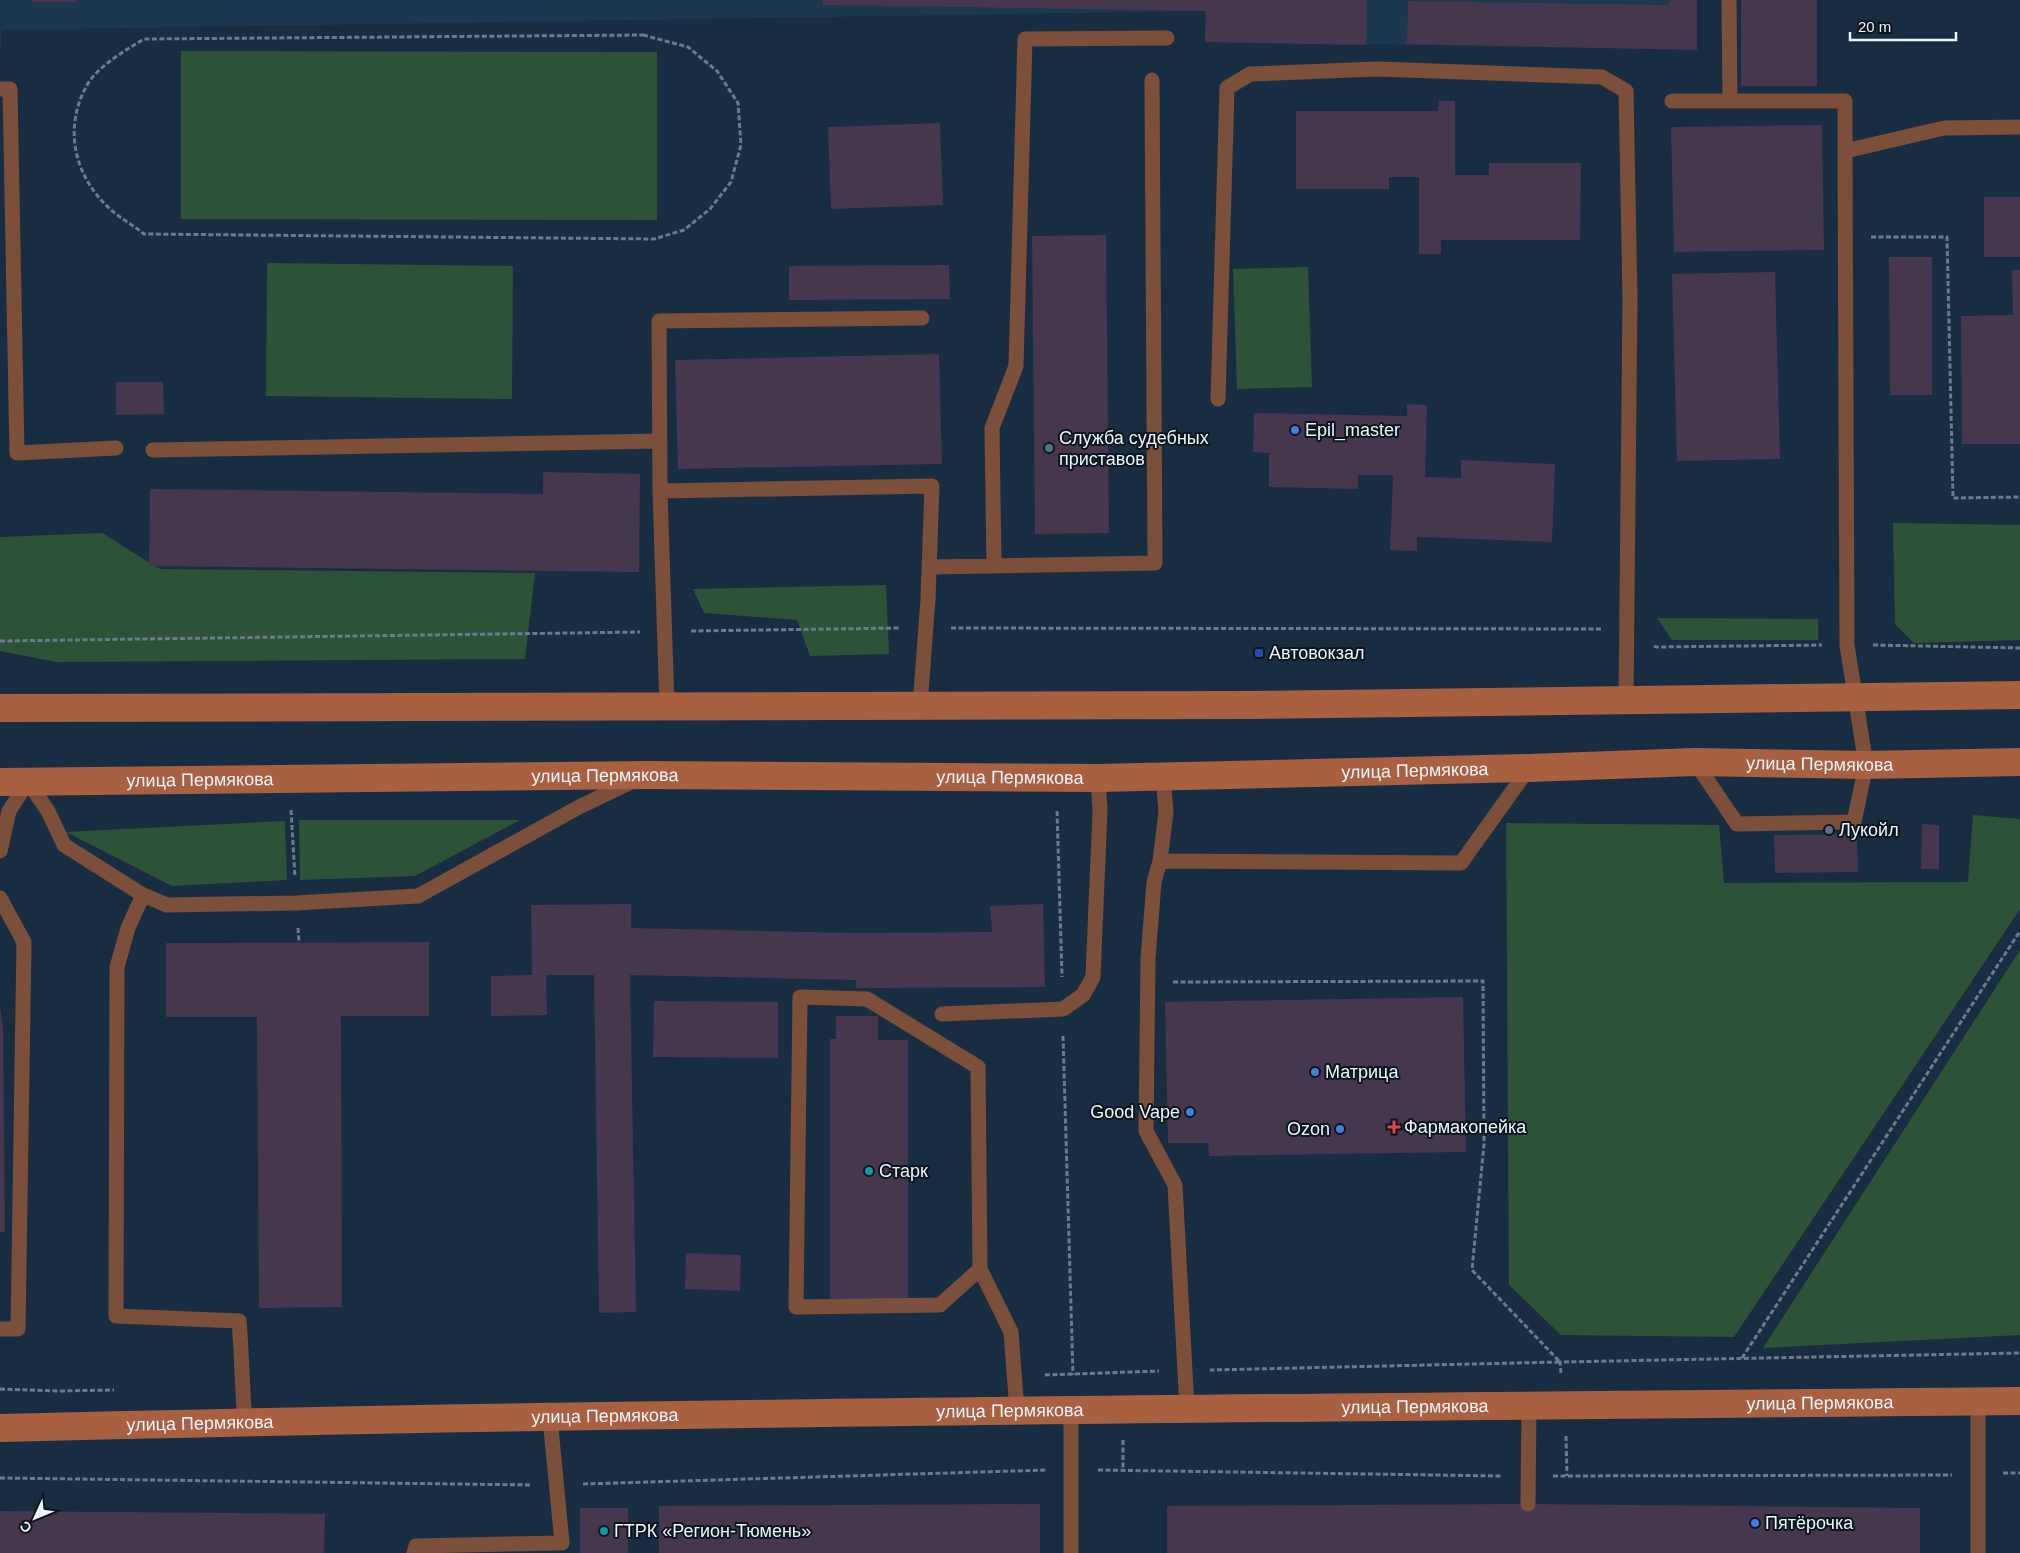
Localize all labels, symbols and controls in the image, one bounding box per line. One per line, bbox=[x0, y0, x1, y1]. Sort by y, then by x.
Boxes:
scale bar bbox=[1850, 10, 1956, 42]
text: 20 m bbox=[1858, 18, 1891, 35]
place label: Epil_master bbox=[1305, 420, 1400, 441]
marker: Epil_master bbox=[1289, 424, 1301, 436]
place label: Служба судебных приставов bbox=[1059, 428, 1209, 469]
marker: Служба судебных приставов bbox=[1043, 442, 1055, 454]
place label: Автовокзал bbox=[1269, 643, 1364, 663]
marker: Автовокзал bbox=[1253, 647, 1265, 659]
street label: улица Пермякова bbox=[1746, 753, 1894, 775]
street label: улица Пермякова bbox=[1341, 759, 1490, 782]
street label: улица Пермякова bbox=[531, 765, 680, 786]
street label: улица Пермякова bbox=[936, 767, 1085, 788]
street label: улица Пермякова bbox=[126, 769, 275, 791]
place label: Лукойл bbox=[1839, 820, 1899, 840]
marker: Лукойл bbox=[1823, 824, 1835, 836]
place label: Матрица bbox=[1325, 1062, 1399, 1082]
marker: Матрица bbox=[1309, 1066, 1321, 1078]
place label: Good Vape bbox=[1090, 1102, 1180, 1122]
marker: Good Vape bbox=[1184, 1106, 1196, 1118]
place label: Фармакопейка bbox=[1404, 1117, 1527, 1137]
place label: Ozon bbox=[1287, 1119, 1330, 1139]
marker: Фармакопейка bbox=[1388, 1121, 1400, 1133]
marker: Ozon bbox=[1334, 1123, 1346, 1135]
place label: Старк bbox=[879, 1161, 928, 1181]
marker: Старк bbox=[863, 1165, 875, 1177]
street label: улица Пермякова bbox=[1746, 1392, 1894, 1414]
street label: улица Пермякова bbox=[1341, 1396, 1490, 1417]
street label: улица Пермякова bbox=[936, 1400, 1085, 1422]
street label: улица Пермякова bbox=[531, 1405, 680, 1427]
street label: улица Пермякова bbox=[126, 1412, 275, 1435]
north arrow bbox=[10, 1493, 60, 1543]
place label: Пятёрочка bbox=[1765, 1513, 1854, 1533]
marker: Пятёрочка bbox=[1749, 1517, 1761, 1529]
text: С bbox=[16, 1518, 35, 1536]
place label: ГТРК «Регион-Тюмень» bbox=[614, 1521, 811, 1541]
marker: ГТРК «Регион-Тюмень» bbox=[598, 1525, 610, 1537]

